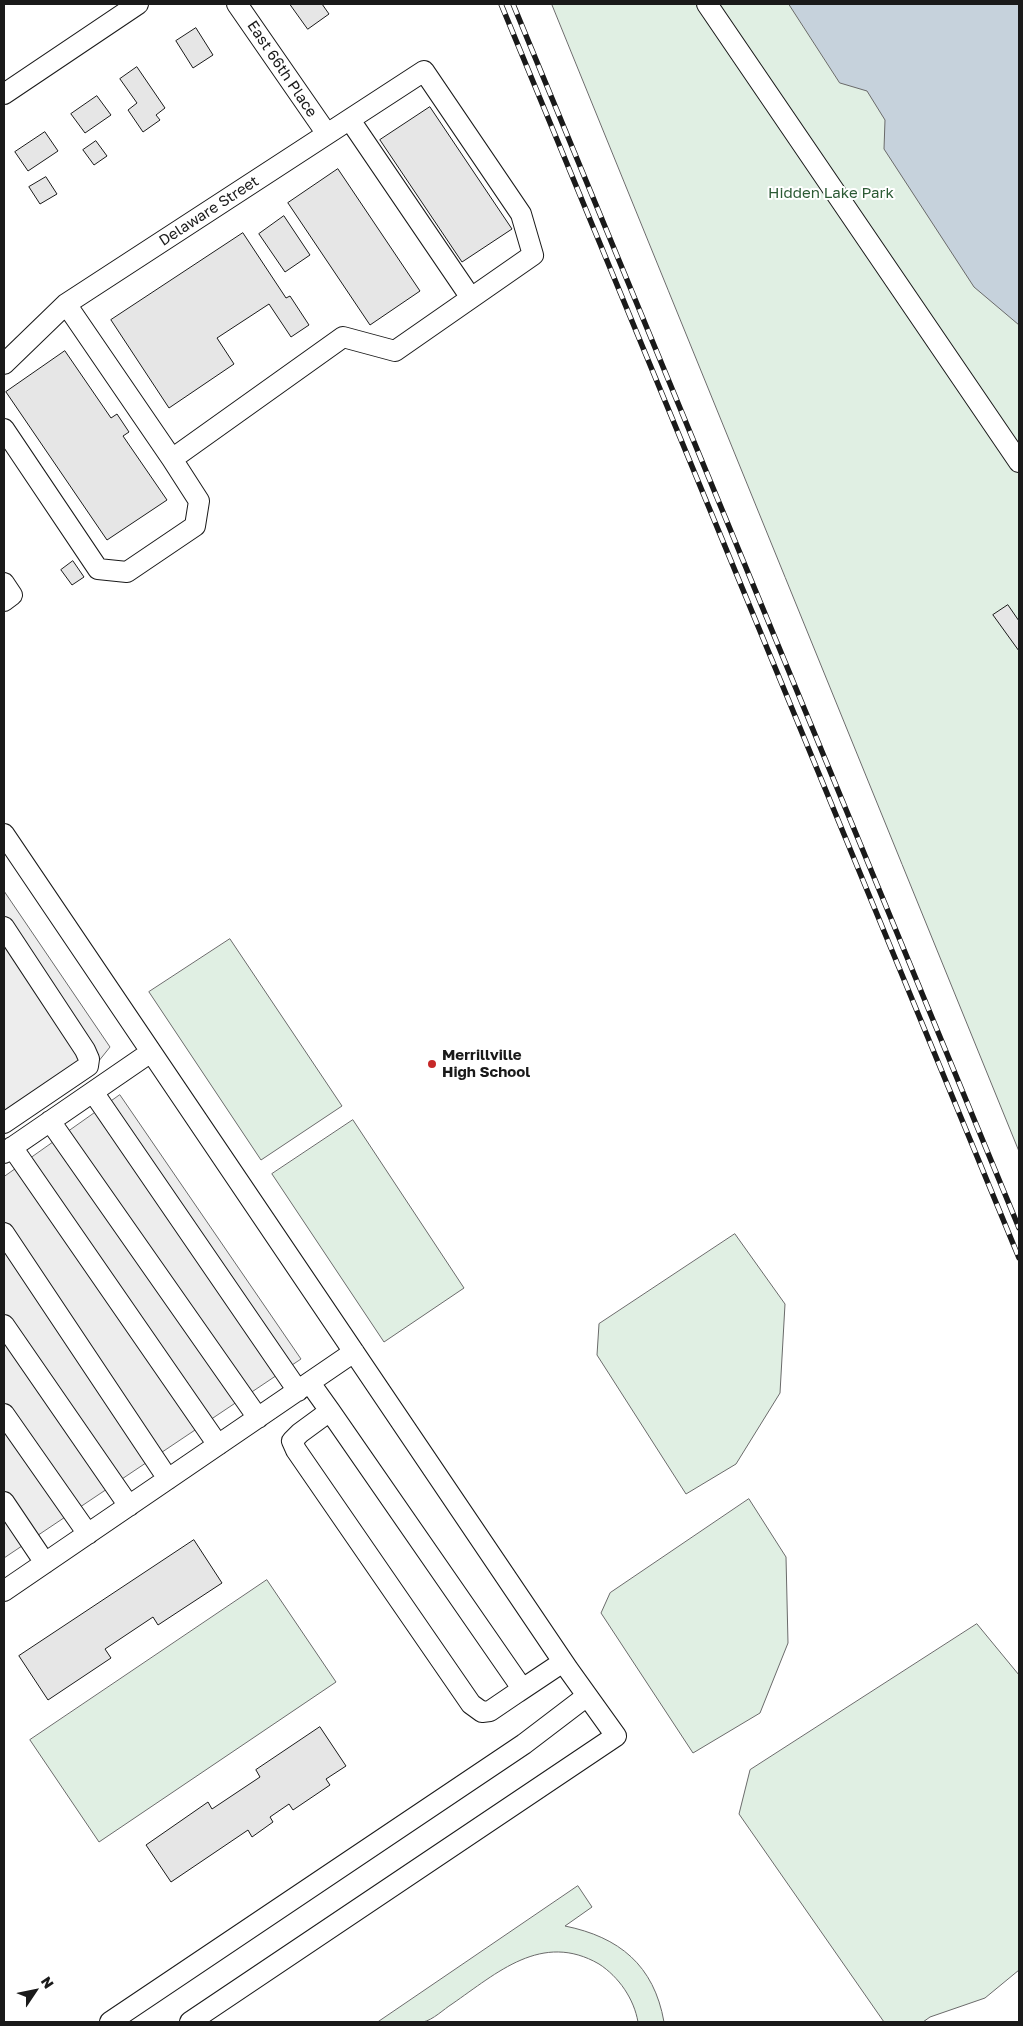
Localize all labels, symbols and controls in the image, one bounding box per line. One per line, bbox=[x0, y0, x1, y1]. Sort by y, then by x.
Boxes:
street label: East 66th Place bbox=[243, 17, 321, 121]
street label: Delaware Street bbox=[156, 172, 262, 250]
park label: Hidden Lake Park bbox=[768, 184, 894, 202]
place label: Merrillville High School bbox=[442, 1046, 530, 1081]
marker: Merrillville High School bbox=[426, 1058, 438, 1070]
north arrow bbox=[10, 1966, 60, 2016]
text: N bbox=[38, 1973, 58, 1991]

